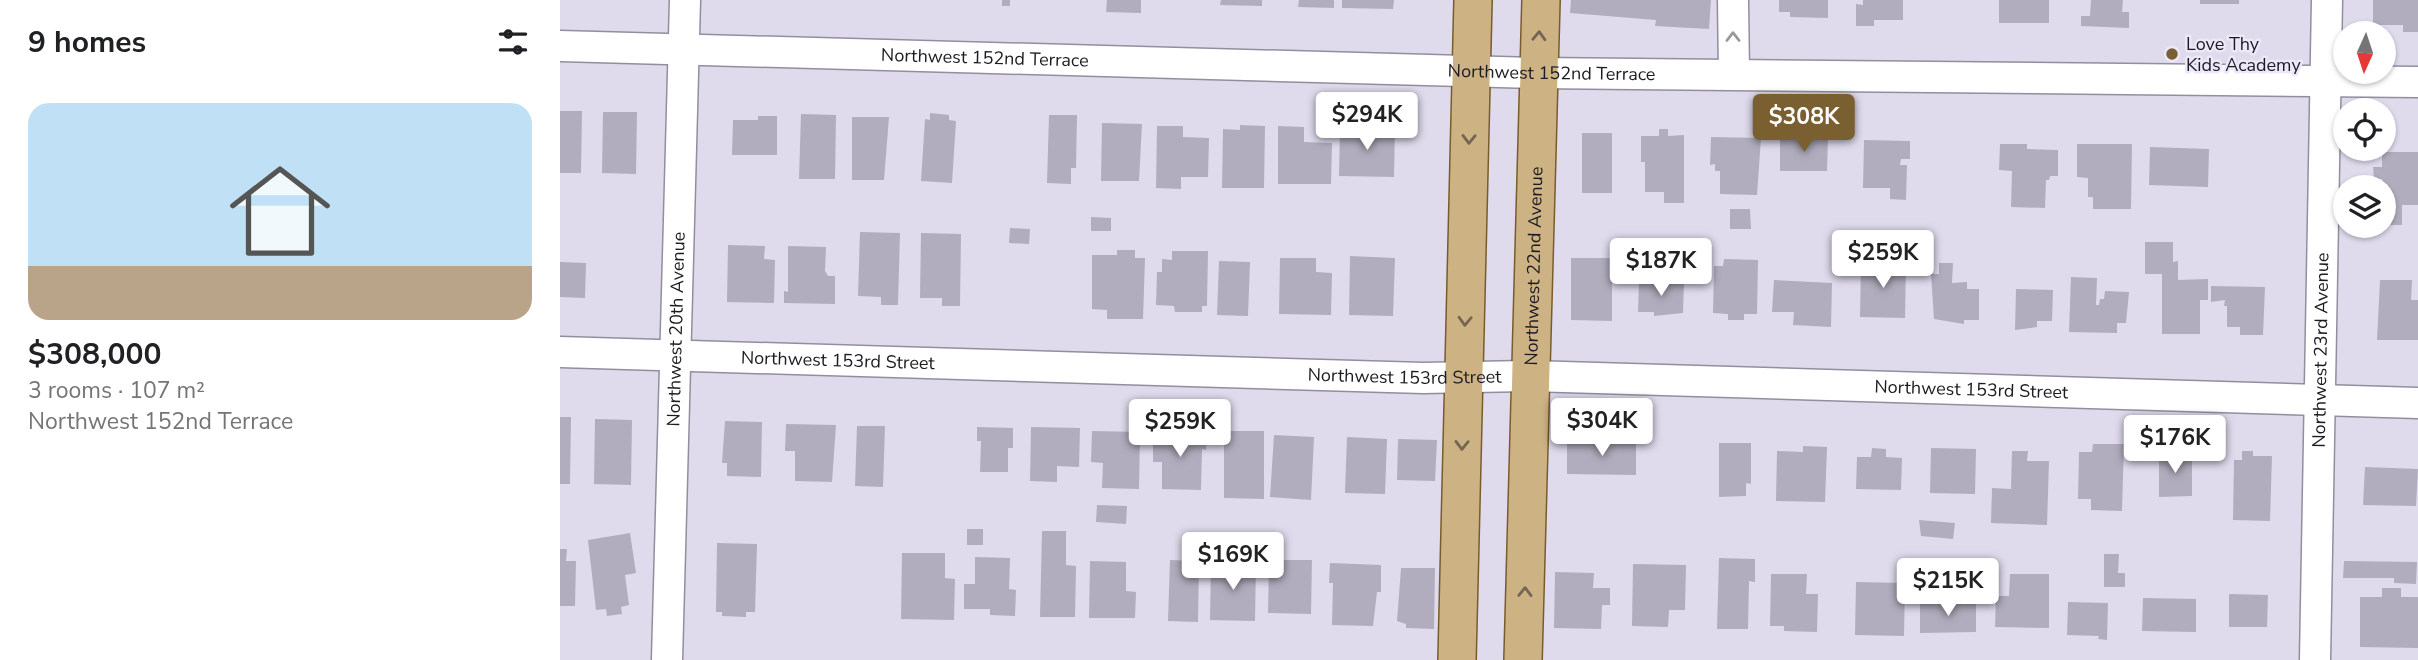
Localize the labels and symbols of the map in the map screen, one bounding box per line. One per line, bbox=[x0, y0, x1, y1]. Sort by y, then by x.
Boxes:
north arrow bbox=[2333, 21, 2396, 84]
one-way arrow bbox=[1531, 31, 1546, 42]
one-way arrow bbox=[1725, 31, 1741, 42]
place label: Love Thy Kids Academy bbox=[2186, 32, 2301, 77]
street label: Northwest 152nd Terrace bbox=[881, 43, 1089, 73]
marker: Love Thy Kids Academy bbox=[2164, 46, 2180, 62]
street label: Northwest 152nd Terrace bbox=[1447, 59, 1656, 86]
pin: $294K bbox=[1318, 92, 1416, 152]
pin: $308K bbox=[1755, 94, 1853, 154]
one-way arrow bbox=[1462, 134, 1477, 145]
street label: Northwest 22nd Avenue bbox=[1519, 166, 1548, 366]
pin: $259K bbox=[1834, 230, 1932, 290]
street label: Northwest 20th Avenue bbox=[661, 231, 691, 427]
pin: $187K bbox=[1612, 238, 1710, 298]
street label: Northwest 23rd Avenue bbox=[2307, 252, 2334, 448]
one-way arrow bbox=[1457, 316, 1473, 326]
street label: Northwest 153rd Street bbox=[741, 345, 936, 375]
street label: Northwest 153rd Street bbox=[1307, 363, 1502, 390]
street label: Northwest 153rd Street bbox=[1874, 374, 2069, 404]
pin: $304K bbox=[1553, 398, 1651, 458]
pin: $259K bbox=[1131, 400, 1229, 459]
pin: $176K bbox=[2126, 416, 2224, 475]
one-way arrow bbox=[1454, 440, 1469, 451]
pin: $169K bbox=[1184, 532, 1282, 592]
pin: $215K bbox=[1899, 558, 1997, 618]
one-way arrow bbox=[1517, 586, 1533, 597]

